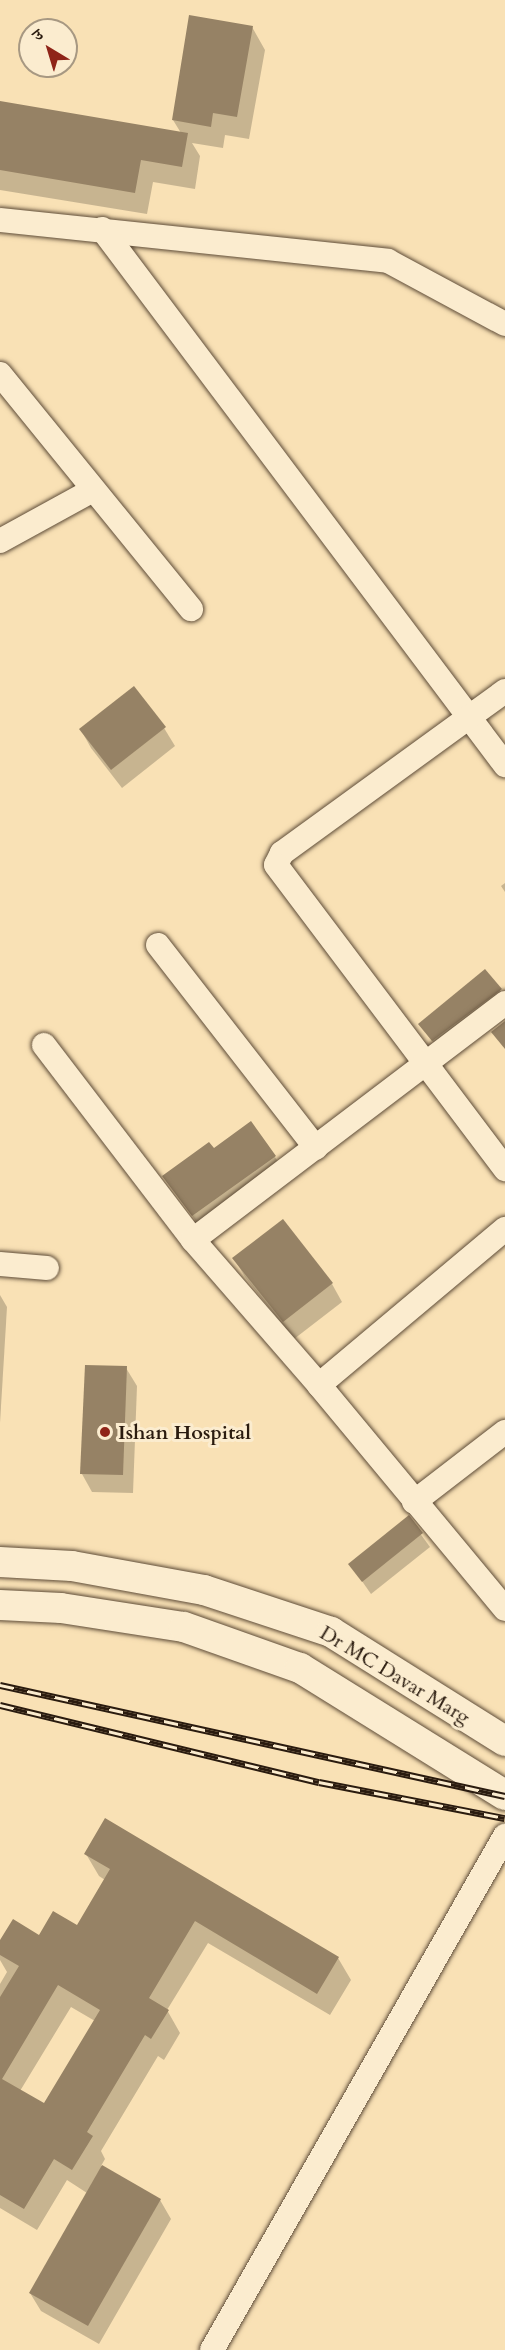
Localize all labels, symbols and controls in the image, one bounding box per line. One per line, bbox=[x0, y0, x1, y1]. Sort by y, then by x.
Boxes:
north arrow bbox=[18, 18, 78, 78]
text: उ bbox=[28, 24, 48, 47]
place label: Ishan Hospital bbox=[118, 1420, 251, 1444]
marker: Ishan Hospital bbox=[96, 1423, 114, 1441]
street label: Dr MC Davar Marg bbox=[316, 1621, 474, 1729]

